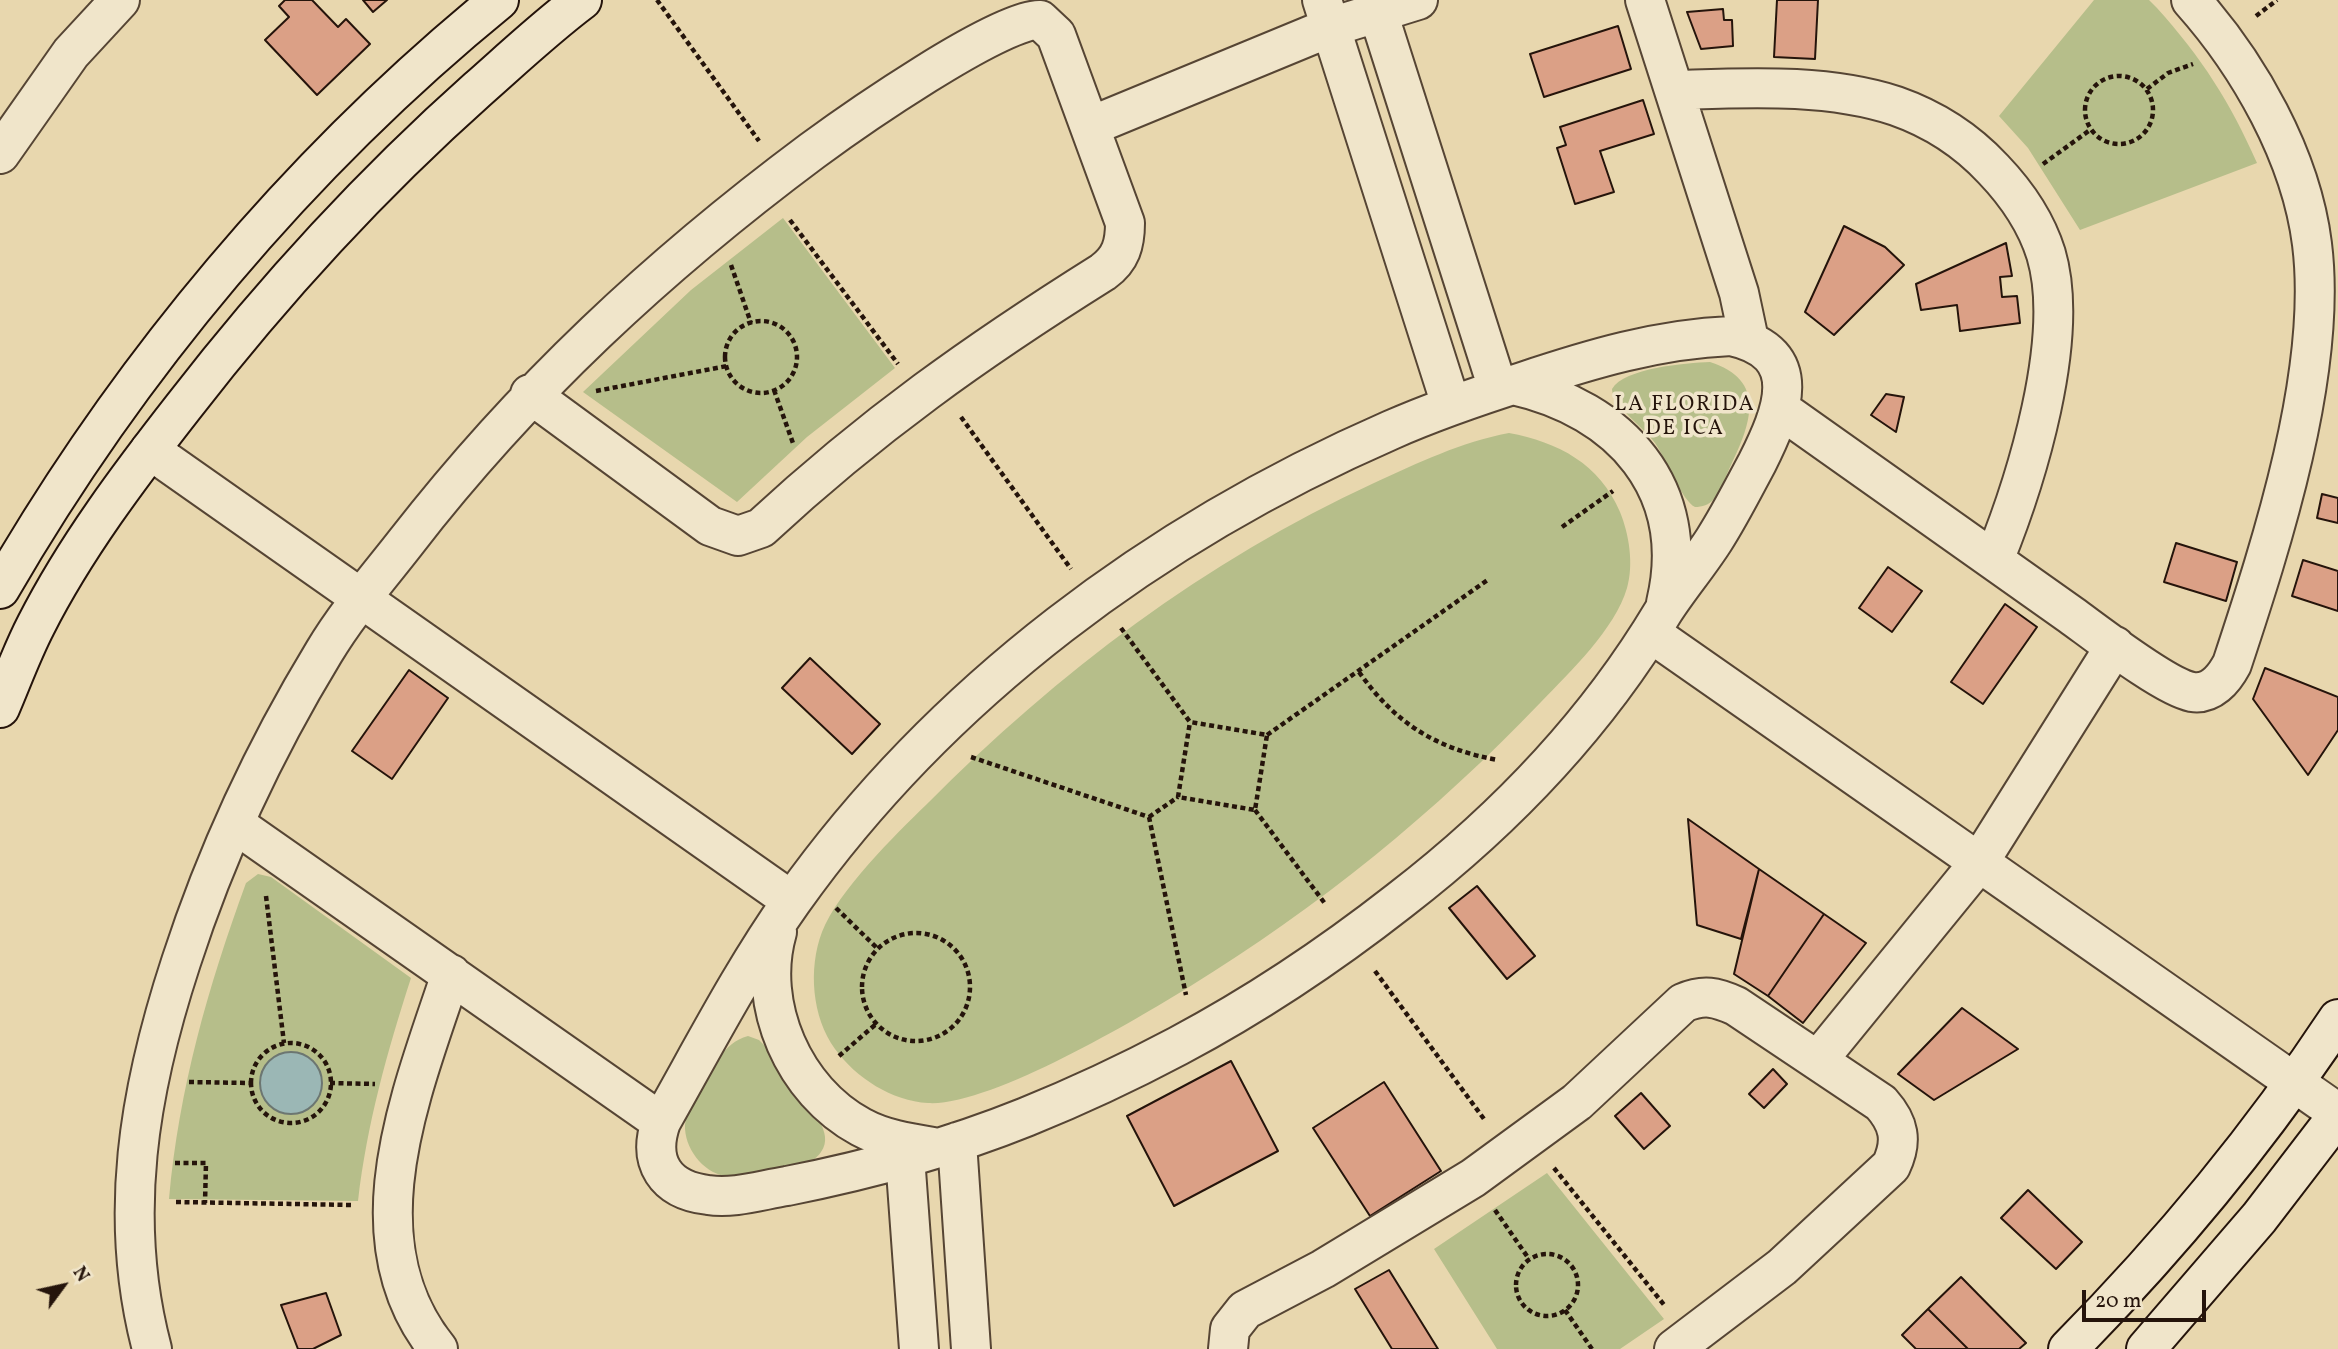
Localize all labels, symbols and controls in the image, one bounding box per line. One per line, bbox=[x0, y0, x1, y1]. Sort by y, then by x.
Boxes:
district label: LA FLORIDA DE ICA bbox=[1616, 393, 1754, 443]
north arrow bbox=[28, 1251, 98, 1321]
text: N bbox=[66, 1262, 95, 1287]
scale bar bbox=[2086, 1276, 2210, 1320]
text: 20 m bbox=[2095, 1287, 2141, 1316]

